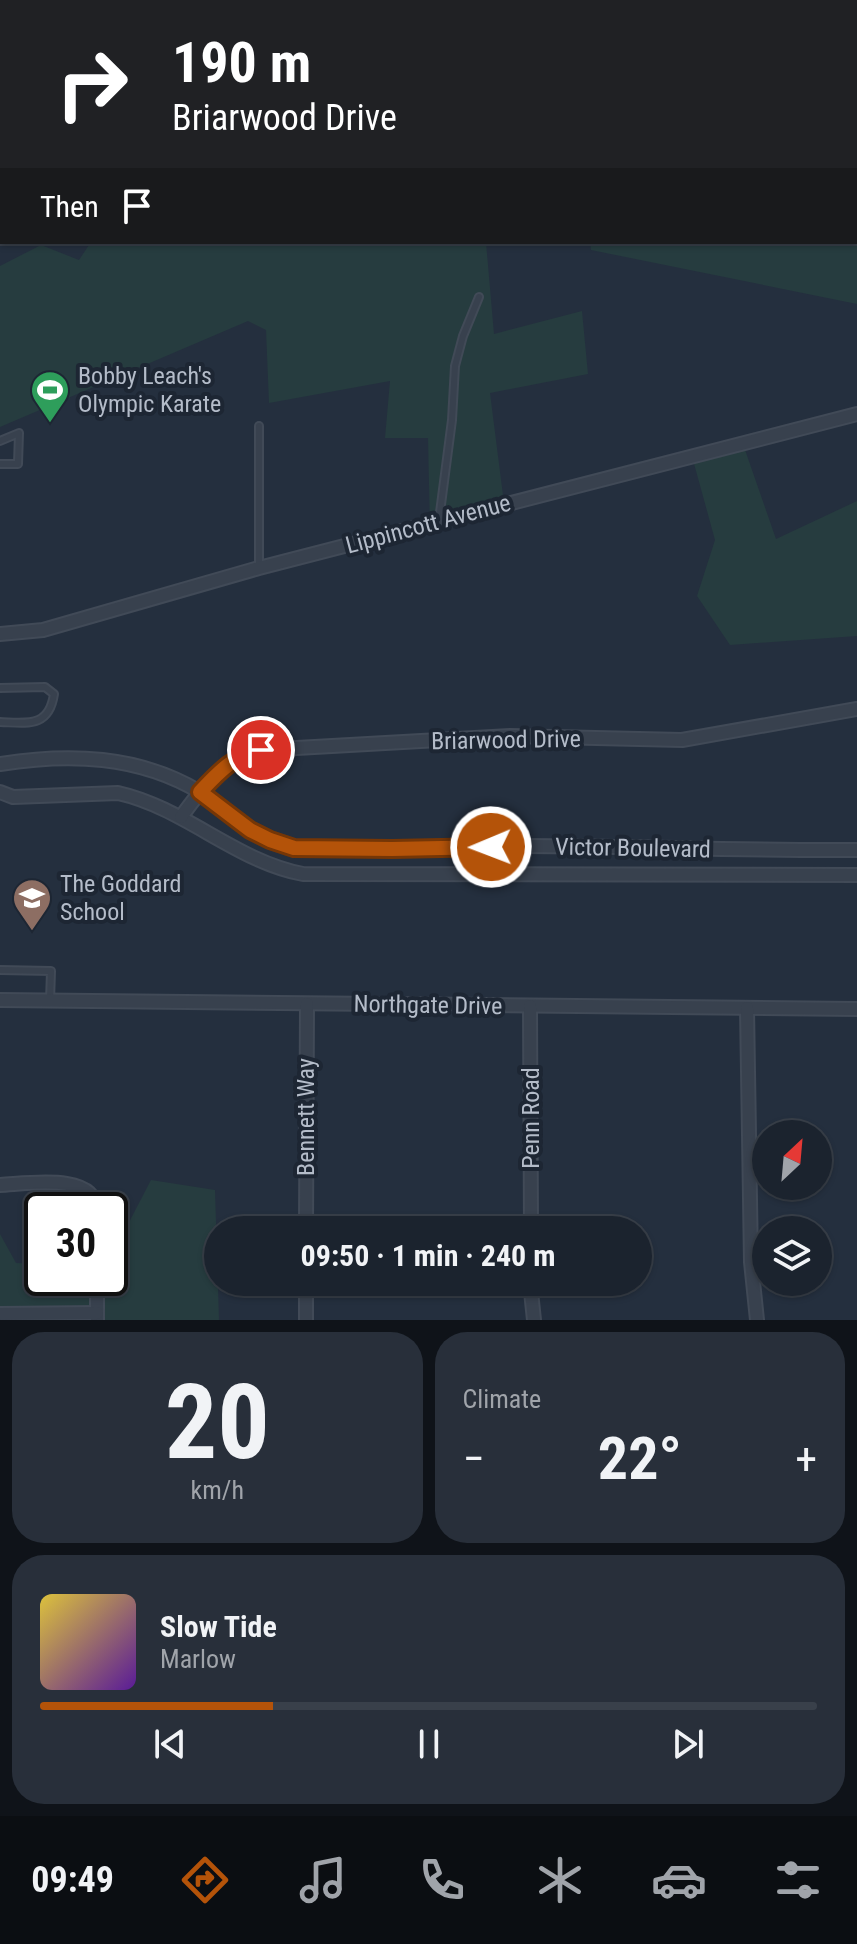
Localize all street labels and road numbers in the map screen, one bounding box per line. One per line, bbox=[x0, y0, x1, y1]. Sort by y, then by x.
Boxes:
street label: Lippincott Avenue bbox=[342, 489, 514, 559]
street label: Briarwood Drive bbox=[431, 725, 581, 755]
street label: Victor Boulevard bbox=[555, 833, 711, 863]
street label: Northgate Drive bbox=[353, 990, 503, 1020]
street label: Bennett Way bbox=[292, 1058, 320, 1176]
street label: Penn Road bbox=[517, 1067, 545, 1169]

